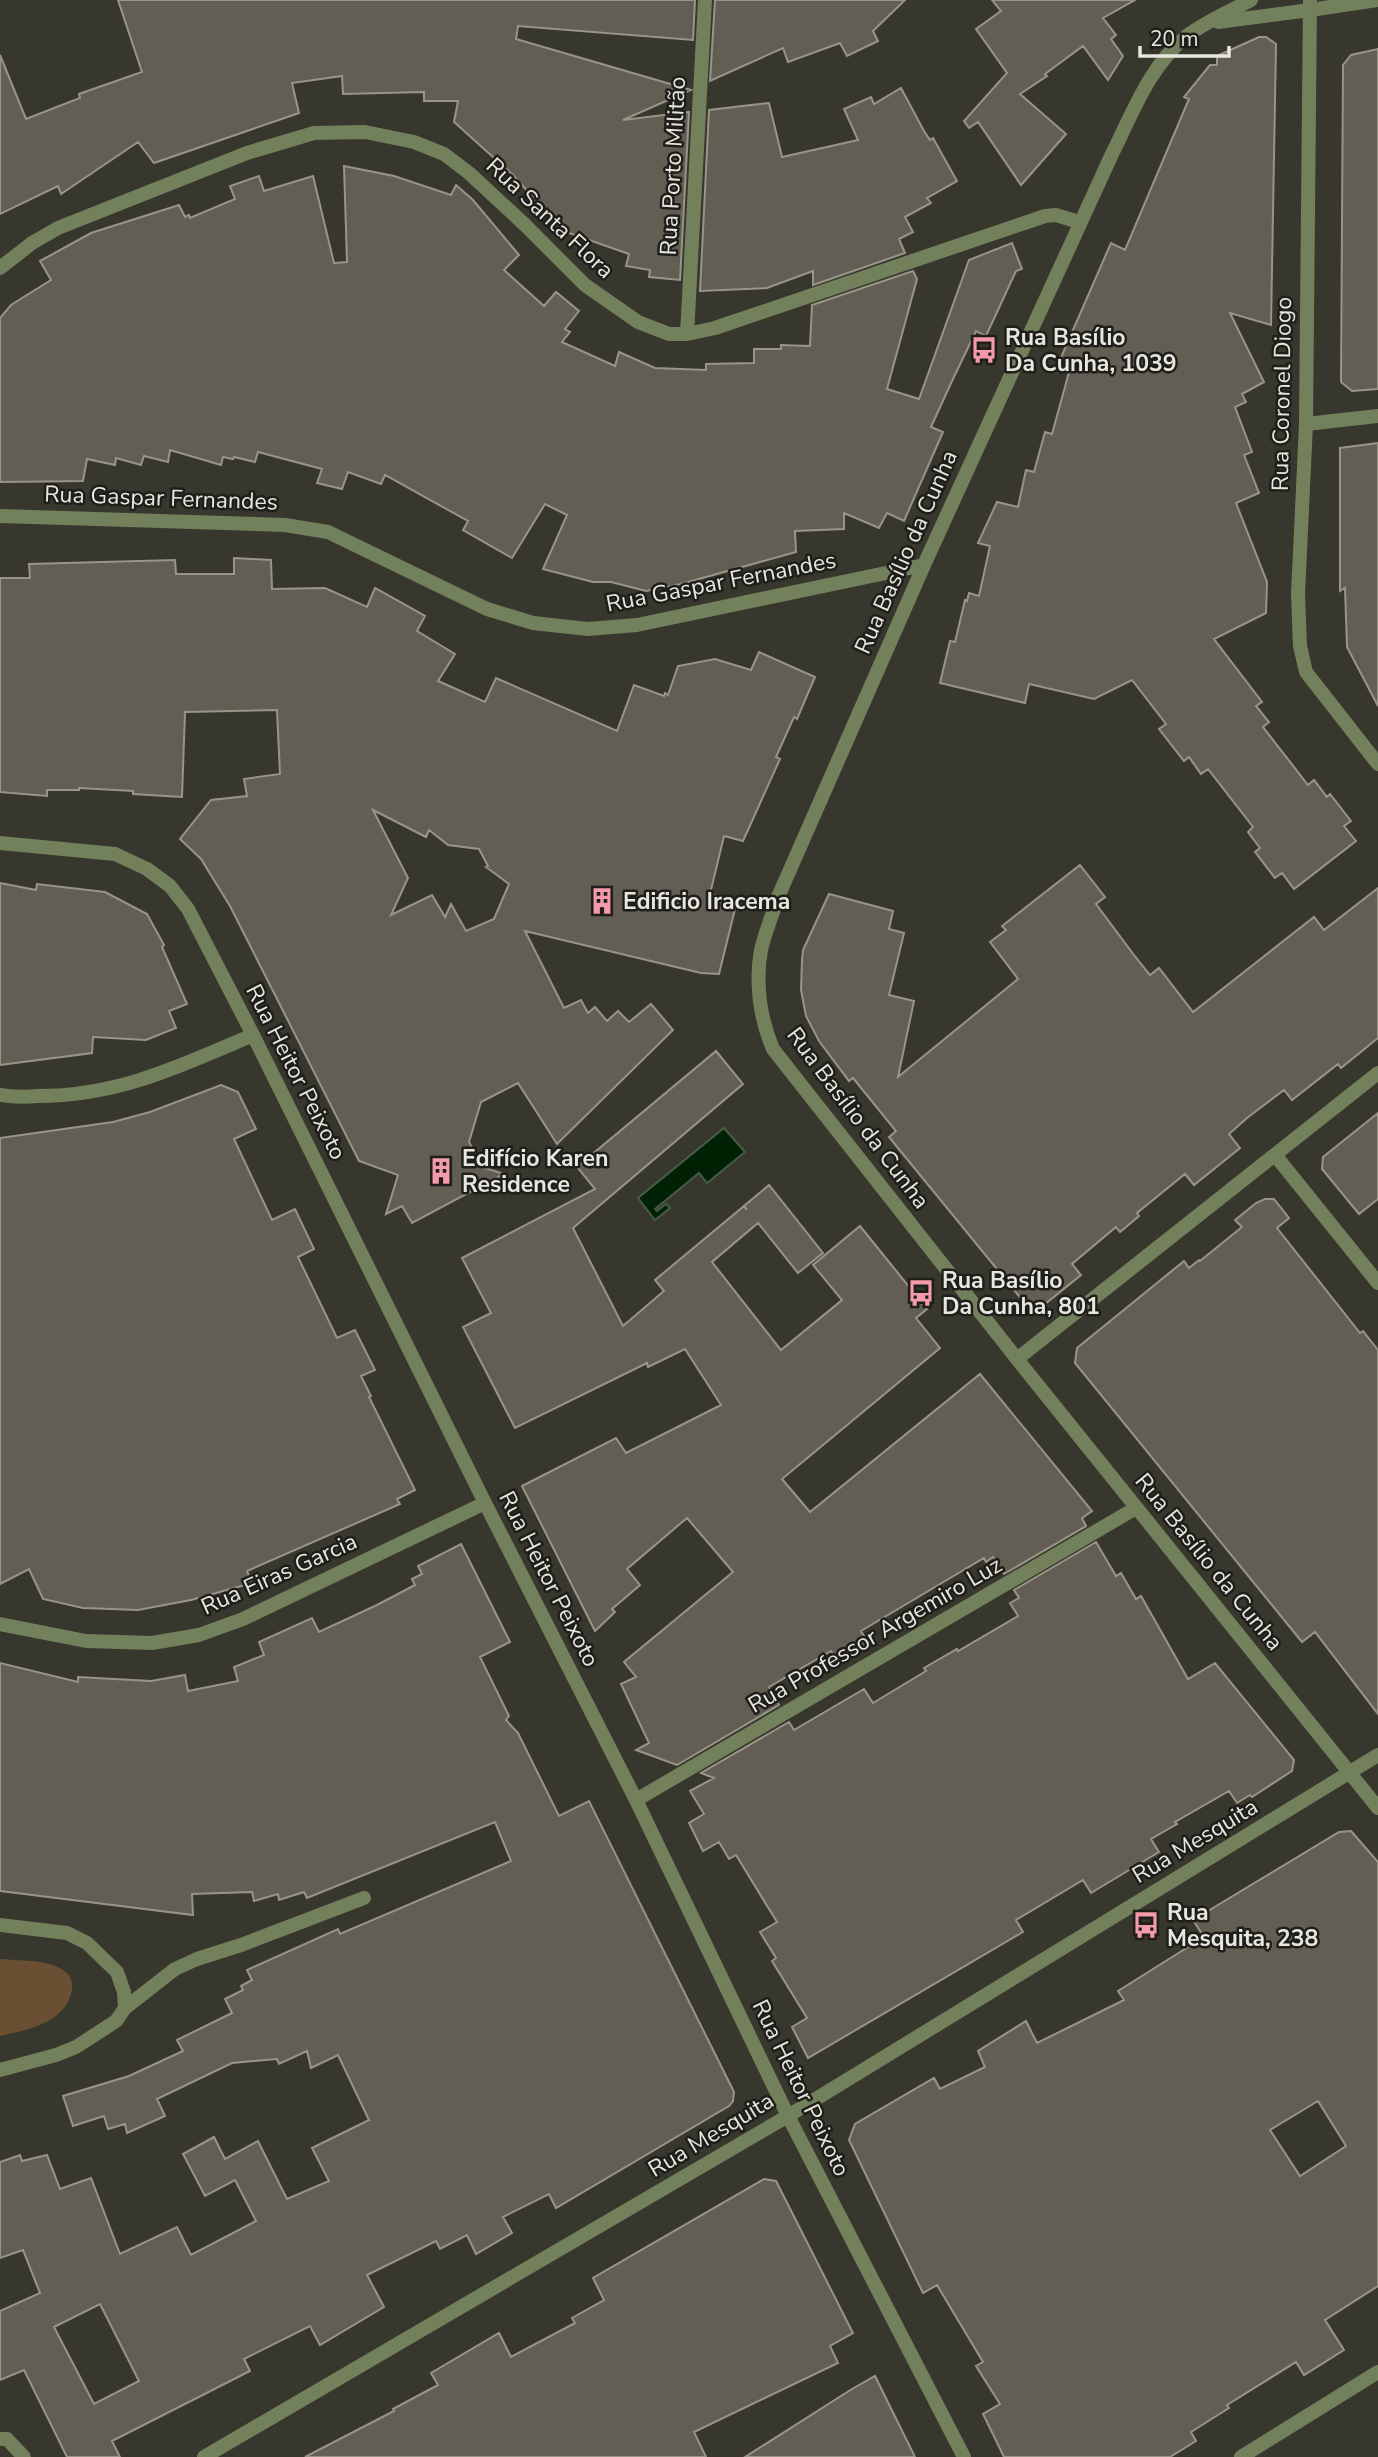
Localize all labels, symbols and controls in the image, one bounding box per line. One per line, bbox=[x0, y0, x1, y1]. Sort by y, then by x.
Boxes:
scale bar bbox=[1140, 14, 1229, 58]
text: 20 m bbox=[1150, 25, 1199, 53]
street label: Rua Porto Militão bbox=[653, 76, 693, 256]
street label: Rua Santa Flora bbox=[479, 151, 621, 285]
street label: Rua Coronel Diogo bbox=[1265, 297, 1299, 491]
place label: Rua Basílio Da Cunha, 1039 bbox=[1005, 322, 1177, 379]
bus stop icon: Rua Basílio Da Cunha, 1039 bbox=[969, 335, 999, 365]
street label: Rua Basílio da Cunha bbox=[847, 445, 965, 659]
street label: Rua Gaspar Fernandes bbox=[44, 478, 278, 518]
street label: Rua Gaspar Fernandes bbox=[603, 544, 839, 620]
building icon: Edificio Iracema bbox=[587, 886, 617, 916]
place label: Edificio Iracema bbox=[623, 886, 790, 917]
street label: Rua Heitor Peixoto bbox=[238, 979, 354, 1165]
street label: Rua Basílio da Cunha bbox=[780, 1021, 936, 1215]
place label: Edifício Karen Residence bbox=[462, 1143, 608, 1200]
building icon: Edifício Karen Residence bbox=[426, 1156, 456, 1186]
place label: Rua Basílio Da Cunha, 801 bbox=[942, 1265, 1100, 1322]
bus stop icon: Rua Basílio Da Cunha, 801 bbox=[906, 1278, 936, 1308]
street label: Rua Basílio da Cunha bbox=[1128, 1467, 1290, 1657]
street label: Rua Heitor Peixoto bbox=[491, 1486, 607, 1672]
street label: Rua Eiras Garcia bbox=[196, 1526, 362, 1622]
street label: Rua Professor Argemiro Luz bbox=[742, 1549, 1008, 1721]
street label: Rua Mesquita bbox=[1126, 1791, 1264, 1891]
place label: Rua Mesquita, 238 bbox=[1167, 1897, 1318, 1954]
bus stop icon: Rua Mesquita, 238 bbox=[1131, 1910, 1161, 1940]
street label: Rua Heitor Peixoto bbox=[745, 1994, 857, 2182]
street label: Rua Mesquita bbox=[642, 2085, 780, 2185]

